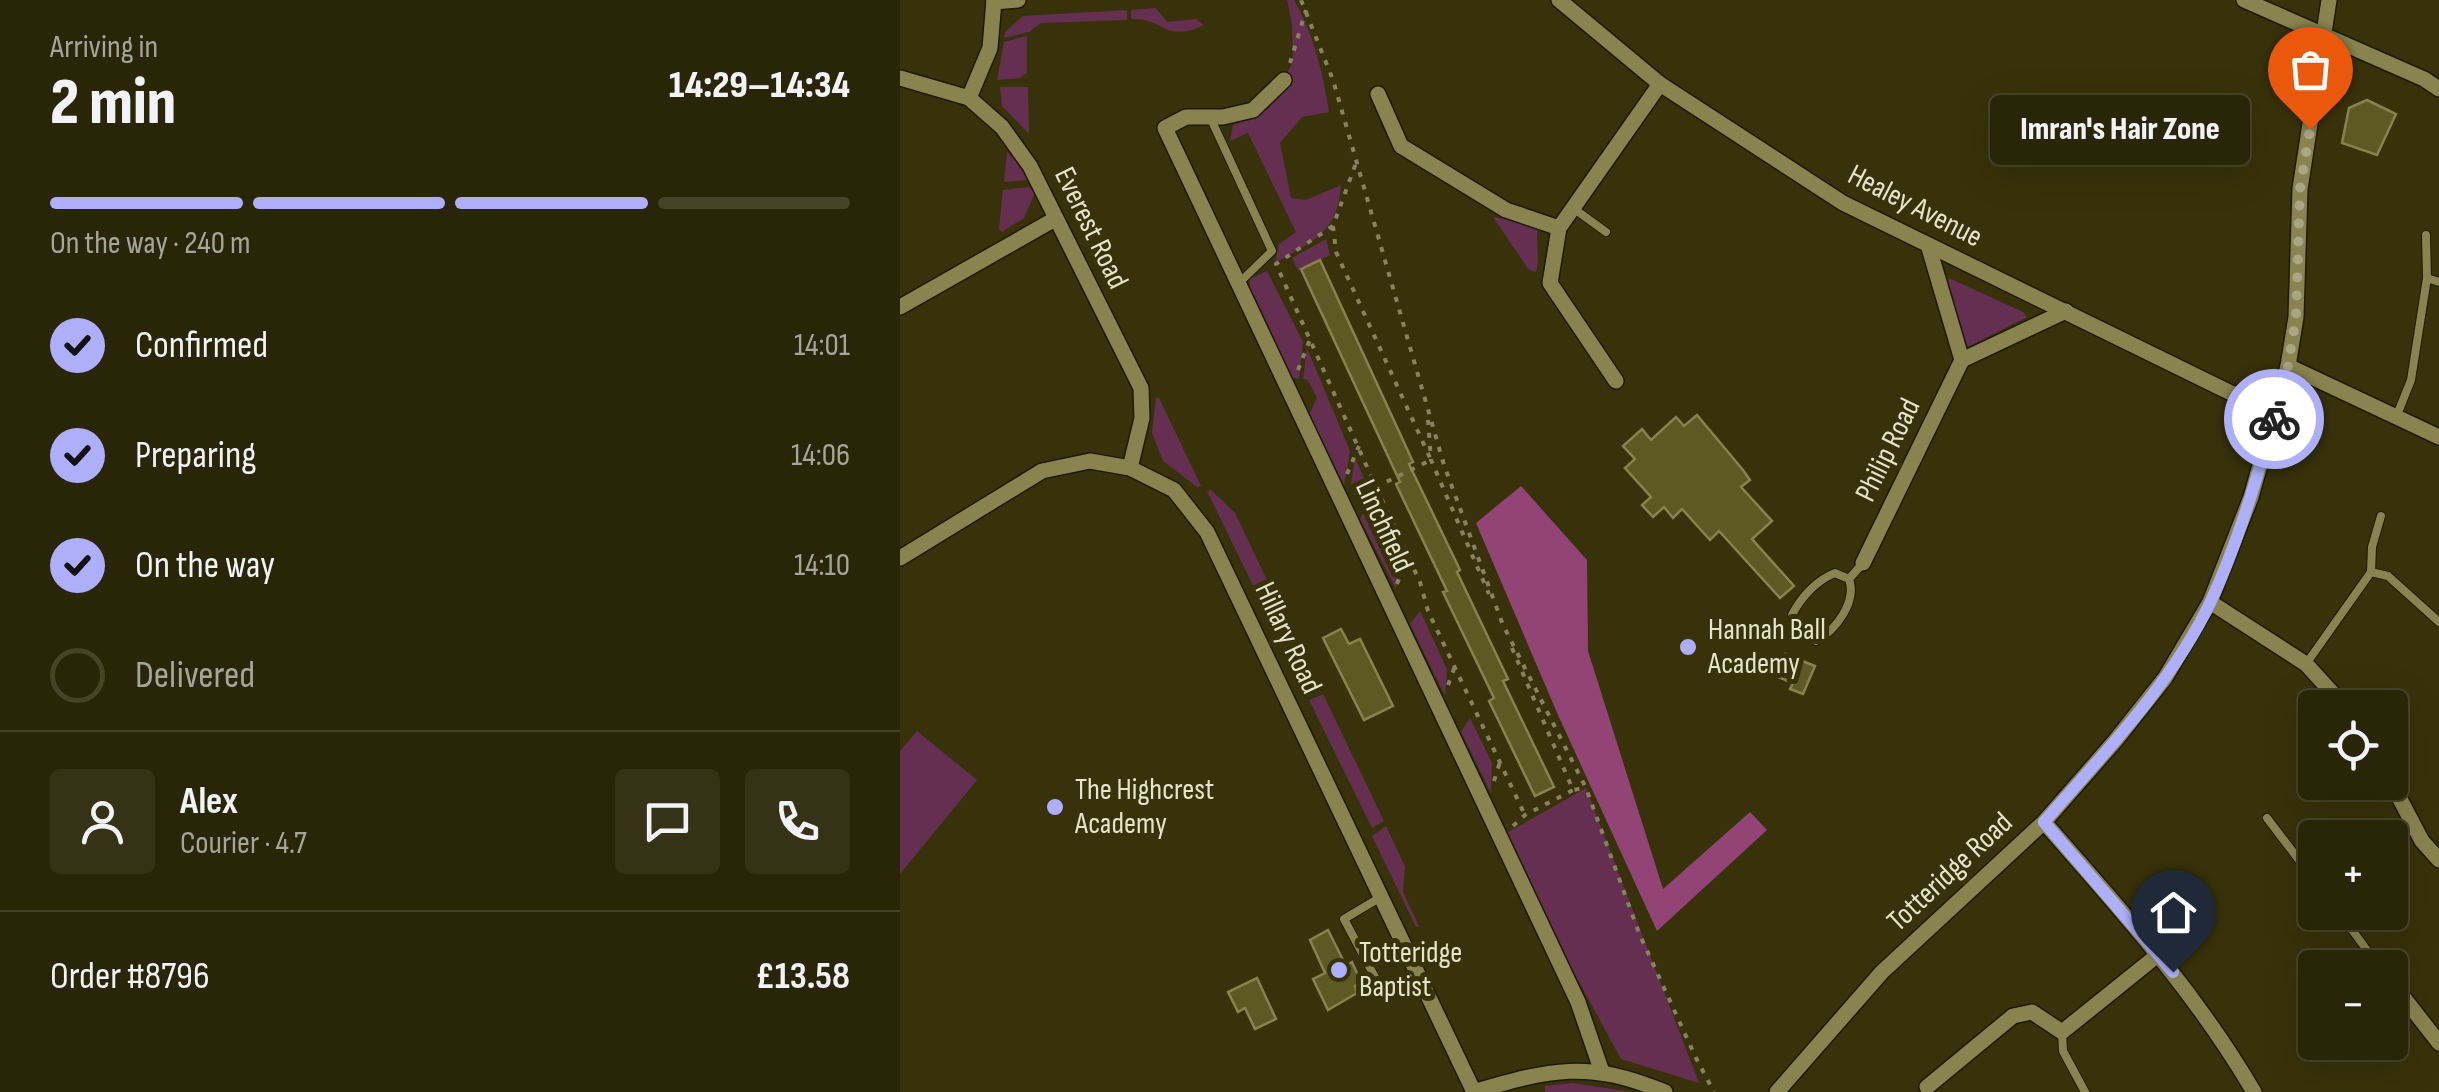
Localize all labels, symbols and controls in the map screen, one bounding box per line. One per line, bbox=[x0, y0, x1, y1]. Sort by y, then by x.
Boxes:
pin bbox=[2268, 27, 2353, 130]
text: Arriving in bbox=[50, 28, 158, 67]
icon: bag bbox=[2283, 42, 2338, 97]
text: 14:29–14:34 bbox=[669, 63, 850, 108]
text: 2 min bbox=[50, 65, 176, 143]
callout: Imran's Hair Zone bbox=[1990, 94, 2250, 164]
text: Imran's Hair Zone bbox=[2020, 110, 2220, 149]
street label: Healey Avenue bbox=[1842, 157, 1988, 255]
street label: Everest Road bbox=[1046, 161, 1136, 295]
text: On the way · 240 m bbox=[50, 224, 251, 263]
icon: check bbox=[50, 318, 105, 373]
text: Confirmed bbox=[135, 323, 268, 368]
text: 14:01 bbox=[794, 326, 850, 365]
courier bbox=[2224, 369, 2324, 469]
icon: bike bbox=[2247, 392, 2302, 447]
street label: Philip Road bbox=[1848, 393, 1928, 507]
icon: check bbox=[50, 428, 105, 483]
text: Preparing bbox=[135, 433, 256, 478]
text: 14:06 bbox=[791, 436, 850, 475]
street label: Linchfield bbox=[1347, 474, 1421, 578]
icon: check bbox=[50, 538, 105, 593]
text: On the way bbox=[135, 543, 275, 588]
text: 14:10 bbox=[794, 546, 850, 585]
street label: Hillary Road bbox=[1247, 577, 1329, 699]
place label: Hannah Ball Academy bbox=[1707, 612, 1826, 682]
marker: Hannah Ball Academy bbox=[1677, 636, 1699, 658]
text: Delivered bbox=[135, 653, 255, 698]
map controls bbox=[2298, 690, 2408, 1060]
button: locate bbox=[2298, 690, 2408, 800]
button: person bbox=[50, 769, 155, 874]
button: chat bbox=[615, 769, 720, 874]
button: phone bbox=[745, 769, 850, 874]
place label: The Highcrest Academy bbox=[1074, 772, 1214, 842]
text: Alex bbox=[180, 779, 238, 824]
marker: The Highcrest Academy bbox=[1044, 796, 1066, 818]
street label: Totteridge Road bbox=[1880, 805, 2020, 939]
button: + bbox=[2298, 820, 2408, 930]
text: Courier · 4.7 bbox=[180, 824, 307, 863]
pin bbox=[2131, 870, 2216, 973]
icon: home bbox=[2146, 885, 2201, 940]
place label: Totteridge Baptist bbox=[1359, 935, 1462, 1005]
button: − bbox=[2298, 950, 2408, 1060]
text: Order #8796 bbox=[50, 954, 210, 999]
text: £13.58 bbox=[755, 954, 850, 999]
marker: Totteridge Baptist bbox=[1328, 959, 1350, 981]

